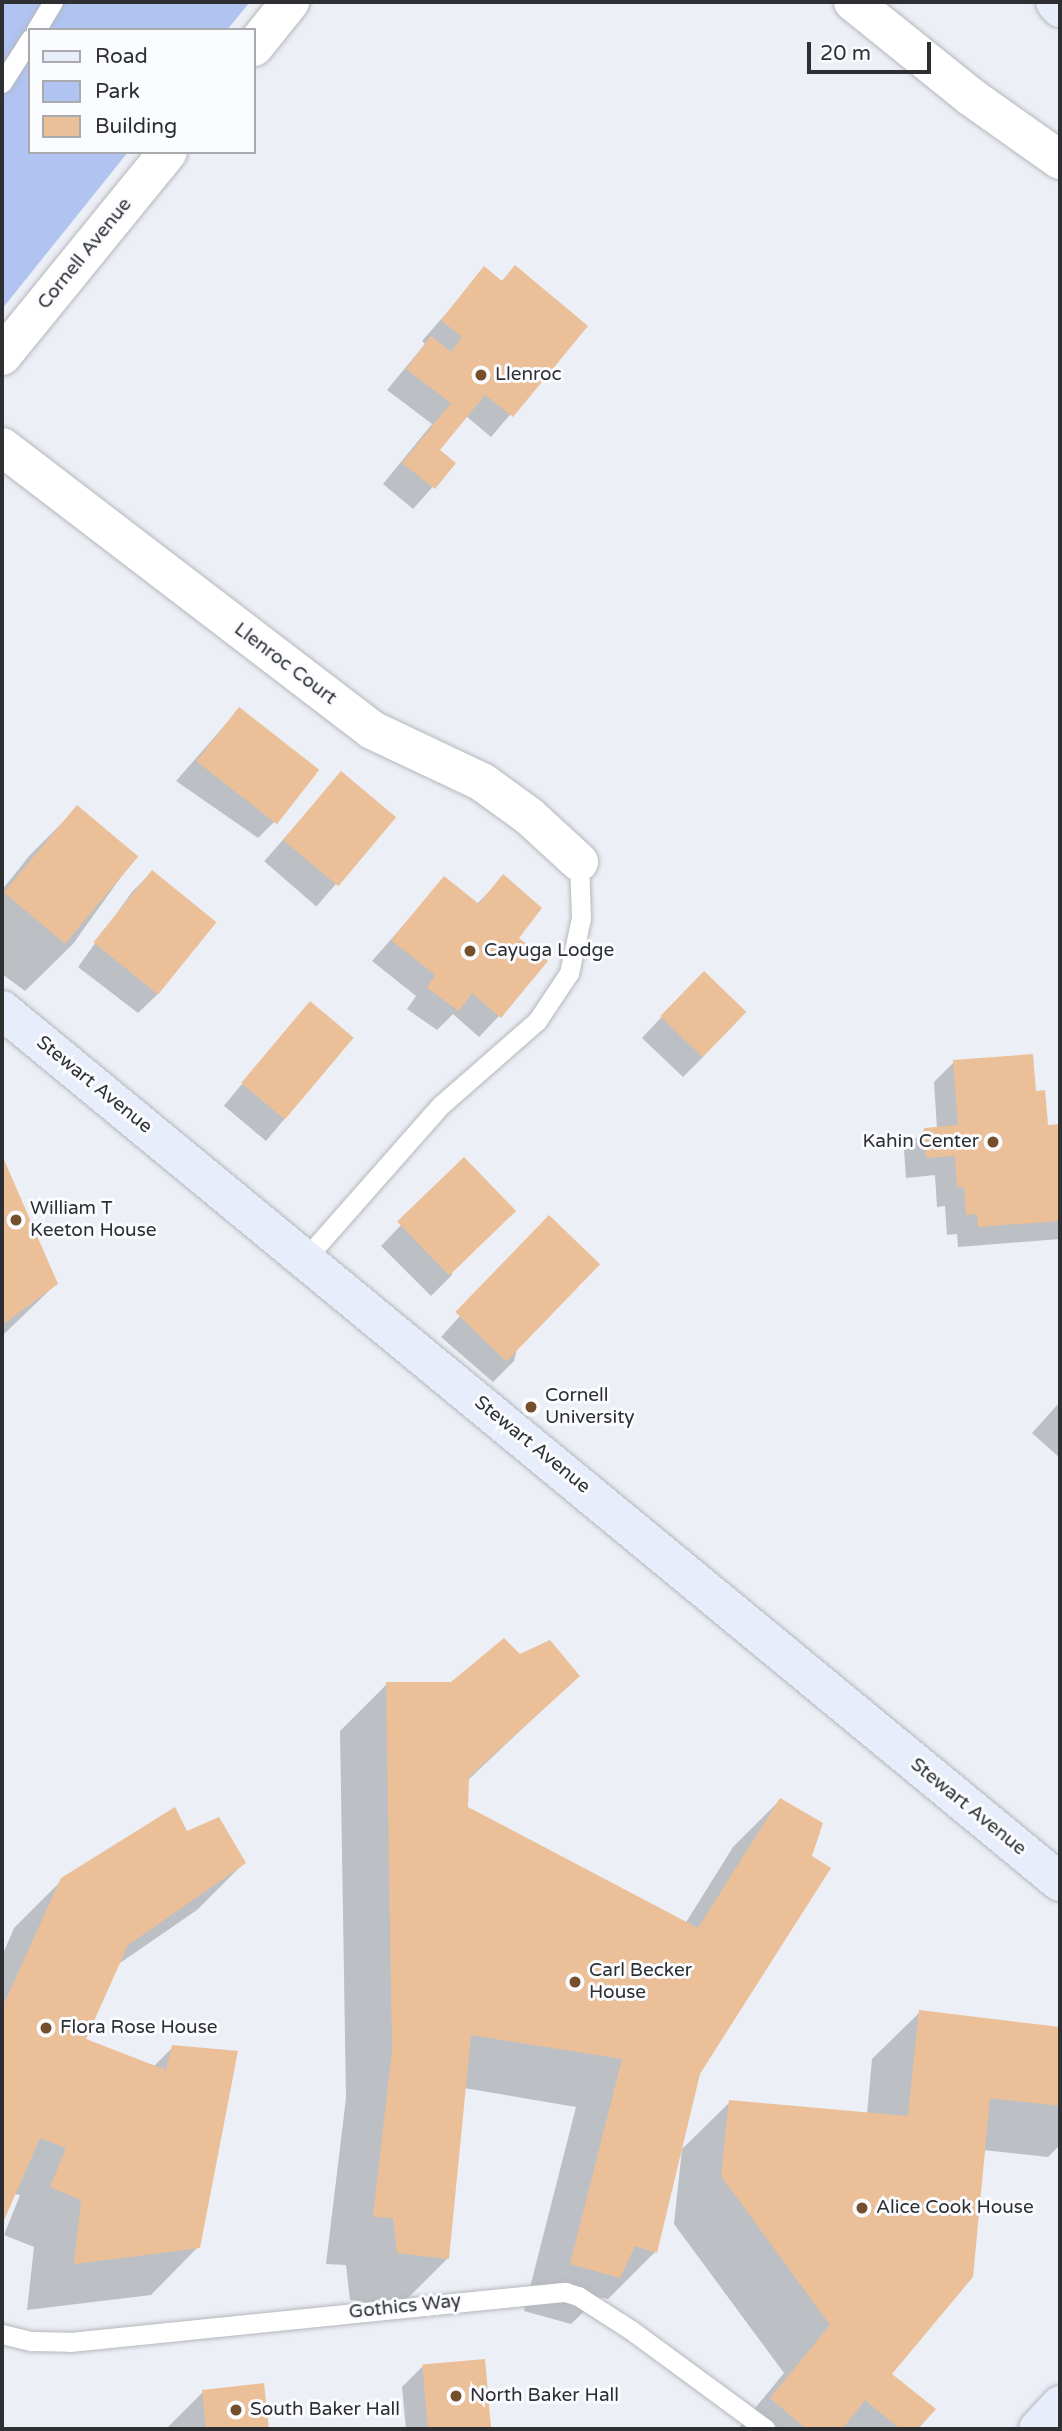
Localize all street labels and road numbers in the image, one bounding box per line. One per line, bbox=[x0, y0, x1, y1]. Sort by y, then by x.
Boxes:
street label: Cornell Avenue bbox=[33, 194, 137, 314]
street label: Llenroc Court bbox=[229, 618, 341, 710]
street label: Stewart Avenue bbox=[32, 1031, 156, 1139]
street label: Stewart Avenue bbox=[470, 1391, 594, 1499]
street label: Stewart Avenue bbox=[906, 1753, 1030, 1861]
street label: Gothics Way bbox=[348, 2290, 462, 2324]

